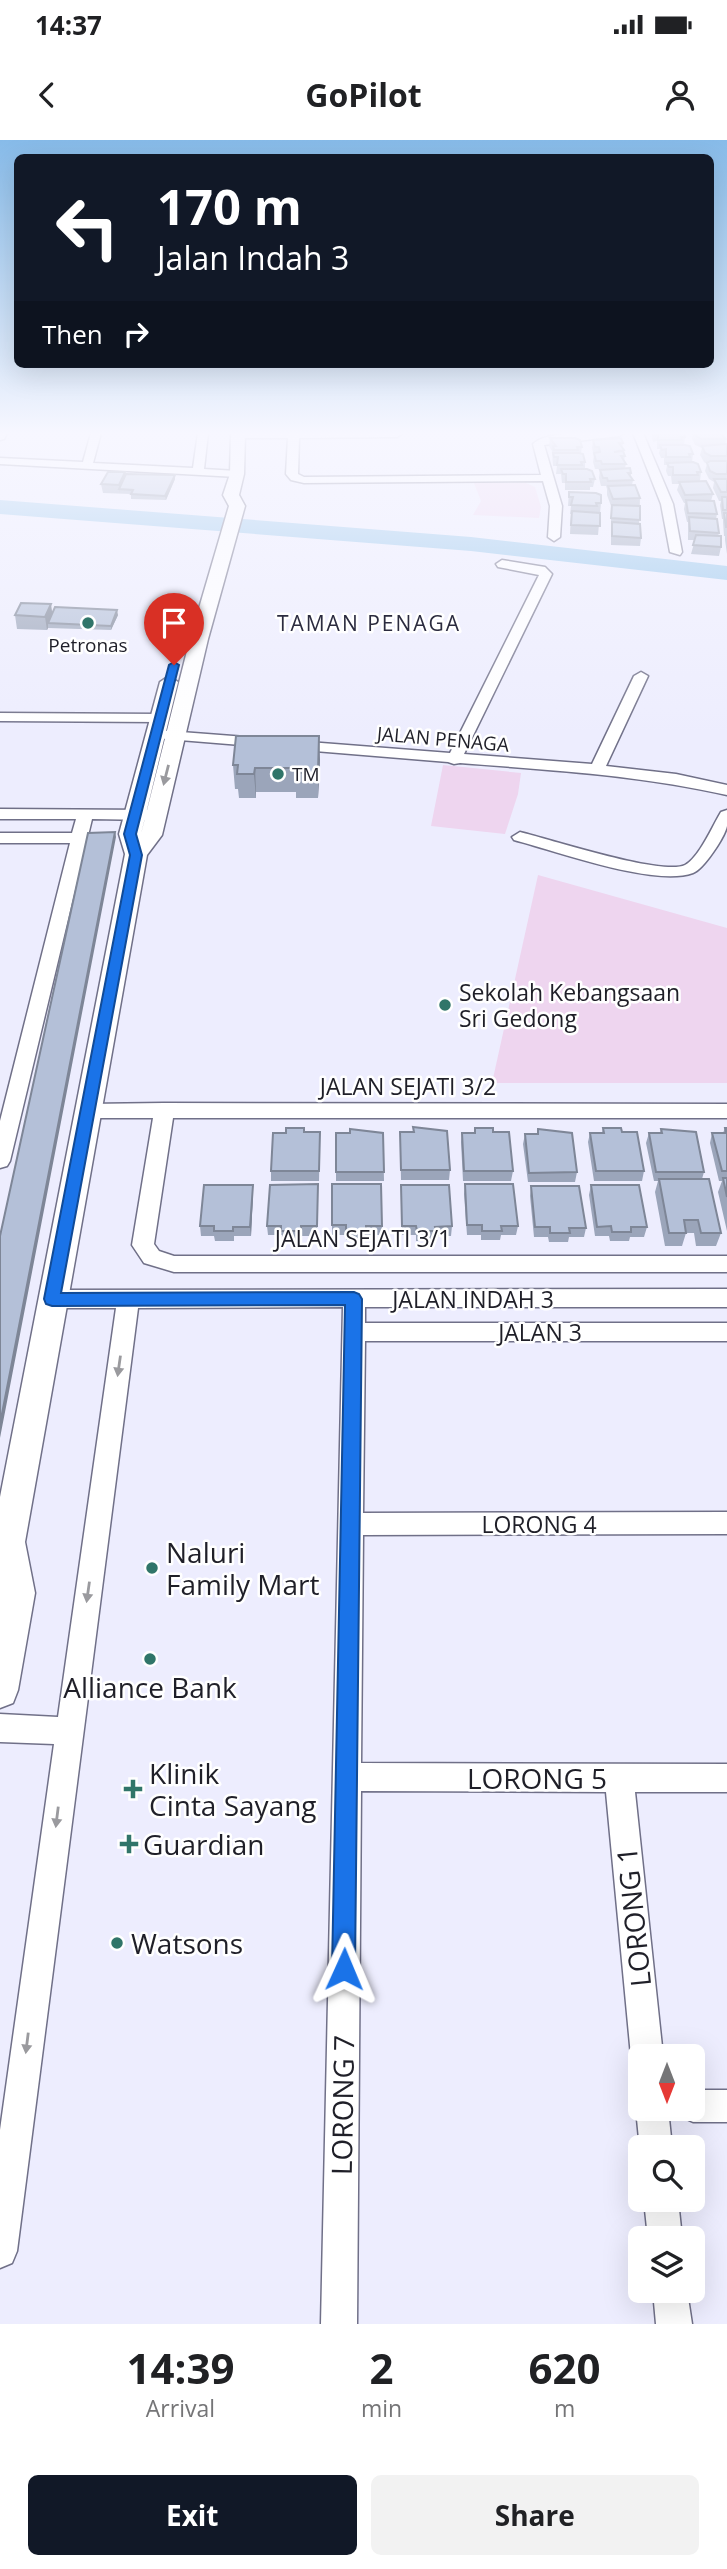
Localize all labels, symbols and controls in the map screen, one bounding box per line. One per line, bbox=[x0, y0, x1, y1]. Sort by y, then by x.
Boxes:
text: 14:37 bbox=[35, 7, 102, 43]
text: GoPilot bbox=[305, 73, 422, 116]
icon: back bbox=[28, 76, 66, 114]
icon: person bbox=[661, 76, 699, 114]
text: 170 m bbox=[157, 173, 302, 239]
icon: left bbox=[42, 182, 133, 273]
text: Jalan Indah 3 bbox=[157, 236, 349, 279]
icon: right bbox=[117, 315, 155, 353]
text: Then bbox=[42, 316, 103, 352]
pin bbox=[144, 593, 204, 665]
icon: arrive bbox=[155, 604, 193, 642]
district label: TAMAN PENAGA bbox=[277, 609, 461, 637]
marker: Petronas bbox=[80, 615, 96, 631]
place label: Petronas bbox=[48, 632, 128, 658]
street label: JALAN PENAGA bbox=[374, 720, 510, 758]
place label: TM bbox=[292, 761, 320, 787]
one-way arrow bbox=[160, 764, 171, 786]
marker: TM bbox=[270, 766, 286, 782]
place label: Sekolah Kebangsaan Sri Gedong bbox=[459, 976, 680, 1034]
marker: Sekolah Kebangsaan Sri Gedong bbox=[437, 997, 453, 1013]
street label: JALAN SEJATI 3/2 bbox=[318, 1070, 496, 1102]
street label: JALAN SEJATI 3/1 bbox=[273, 1222, 451, 1254]
street label: JALAN INDAH 3 bbox=[390, 1283, 554, 1315]
street label: JALAN 3 bbox=[496, 1316, 582, 1348]
one-way arrow bbox=[113, 1355, 124, 1377]
street label: LORONG 4 bbox=[481, 1508, 597, 1540]
place label: Naluri Family Mart bbox=[166, 1533, 320, 1603]
marker: Naluri Family Mart bbox=[144, 1560, 160, 1576]
one-way arrow bbox=[82, 1581, 93, 1603]
marker: Alliance Bank bbox=[142, 1651, 158, 1667]
place label: Alliance Bank bbox=[63, 1668, 237, 1706]
place label: Klinik Cinta Sayang bbox=[149, 1754, 317, 1824]
street label: LORONG 5 bbox=[467, 1759, 607, 1797]
marker: Klinik Cinta Sayang bbox=[123, 1779, 143, 1799]
one-way arrow bbox=[51, 1806, 62, 1828]
place label: Guardian bbox=[143, 1825, 264, 1863]
marker: Guardian bbox=[121, 1836, 137, 1852]
street label: LORONG 1 bbox=[607, 1845, 659, 1989]
place label: Watsons bbox=[131, 1924, 243, 1962]
position arrow bbox=[307, 1932, 381, 2006]
marker: Watsons bbox=[109, 1935, 125, 1951]
one-way arrow bbox=[22, 2032, 33, 2054]
street label: LORONG 7 bbox=[322, 2035, 362, 2175]
north arrow bbox=[628, 2044, 705, 2121]
map controls bbox=[628, 2044, 705, 2303]
button: search bbox=[628, 2135, 705, 2212]
button: layers bbox=[628, 2226, 705, 2303]
text: 14:39 bbox=[126, 2339, 234, 2396]
text: 2 bbox=[369, 2339, 394, 2396]
text: 620 bbox=[529, 2339, 601, 2396]
text: Arrival bbox=[146, 2392, 215, 2424]
text: min bbox=[361, 2392, 402, 2424]
text: m bbox=[554, 2392, 575, 2424]
button: Exit bbox=[28, 2475, 357, 2555]
button: Share bbox=[371, 2475, 699, 2555]

